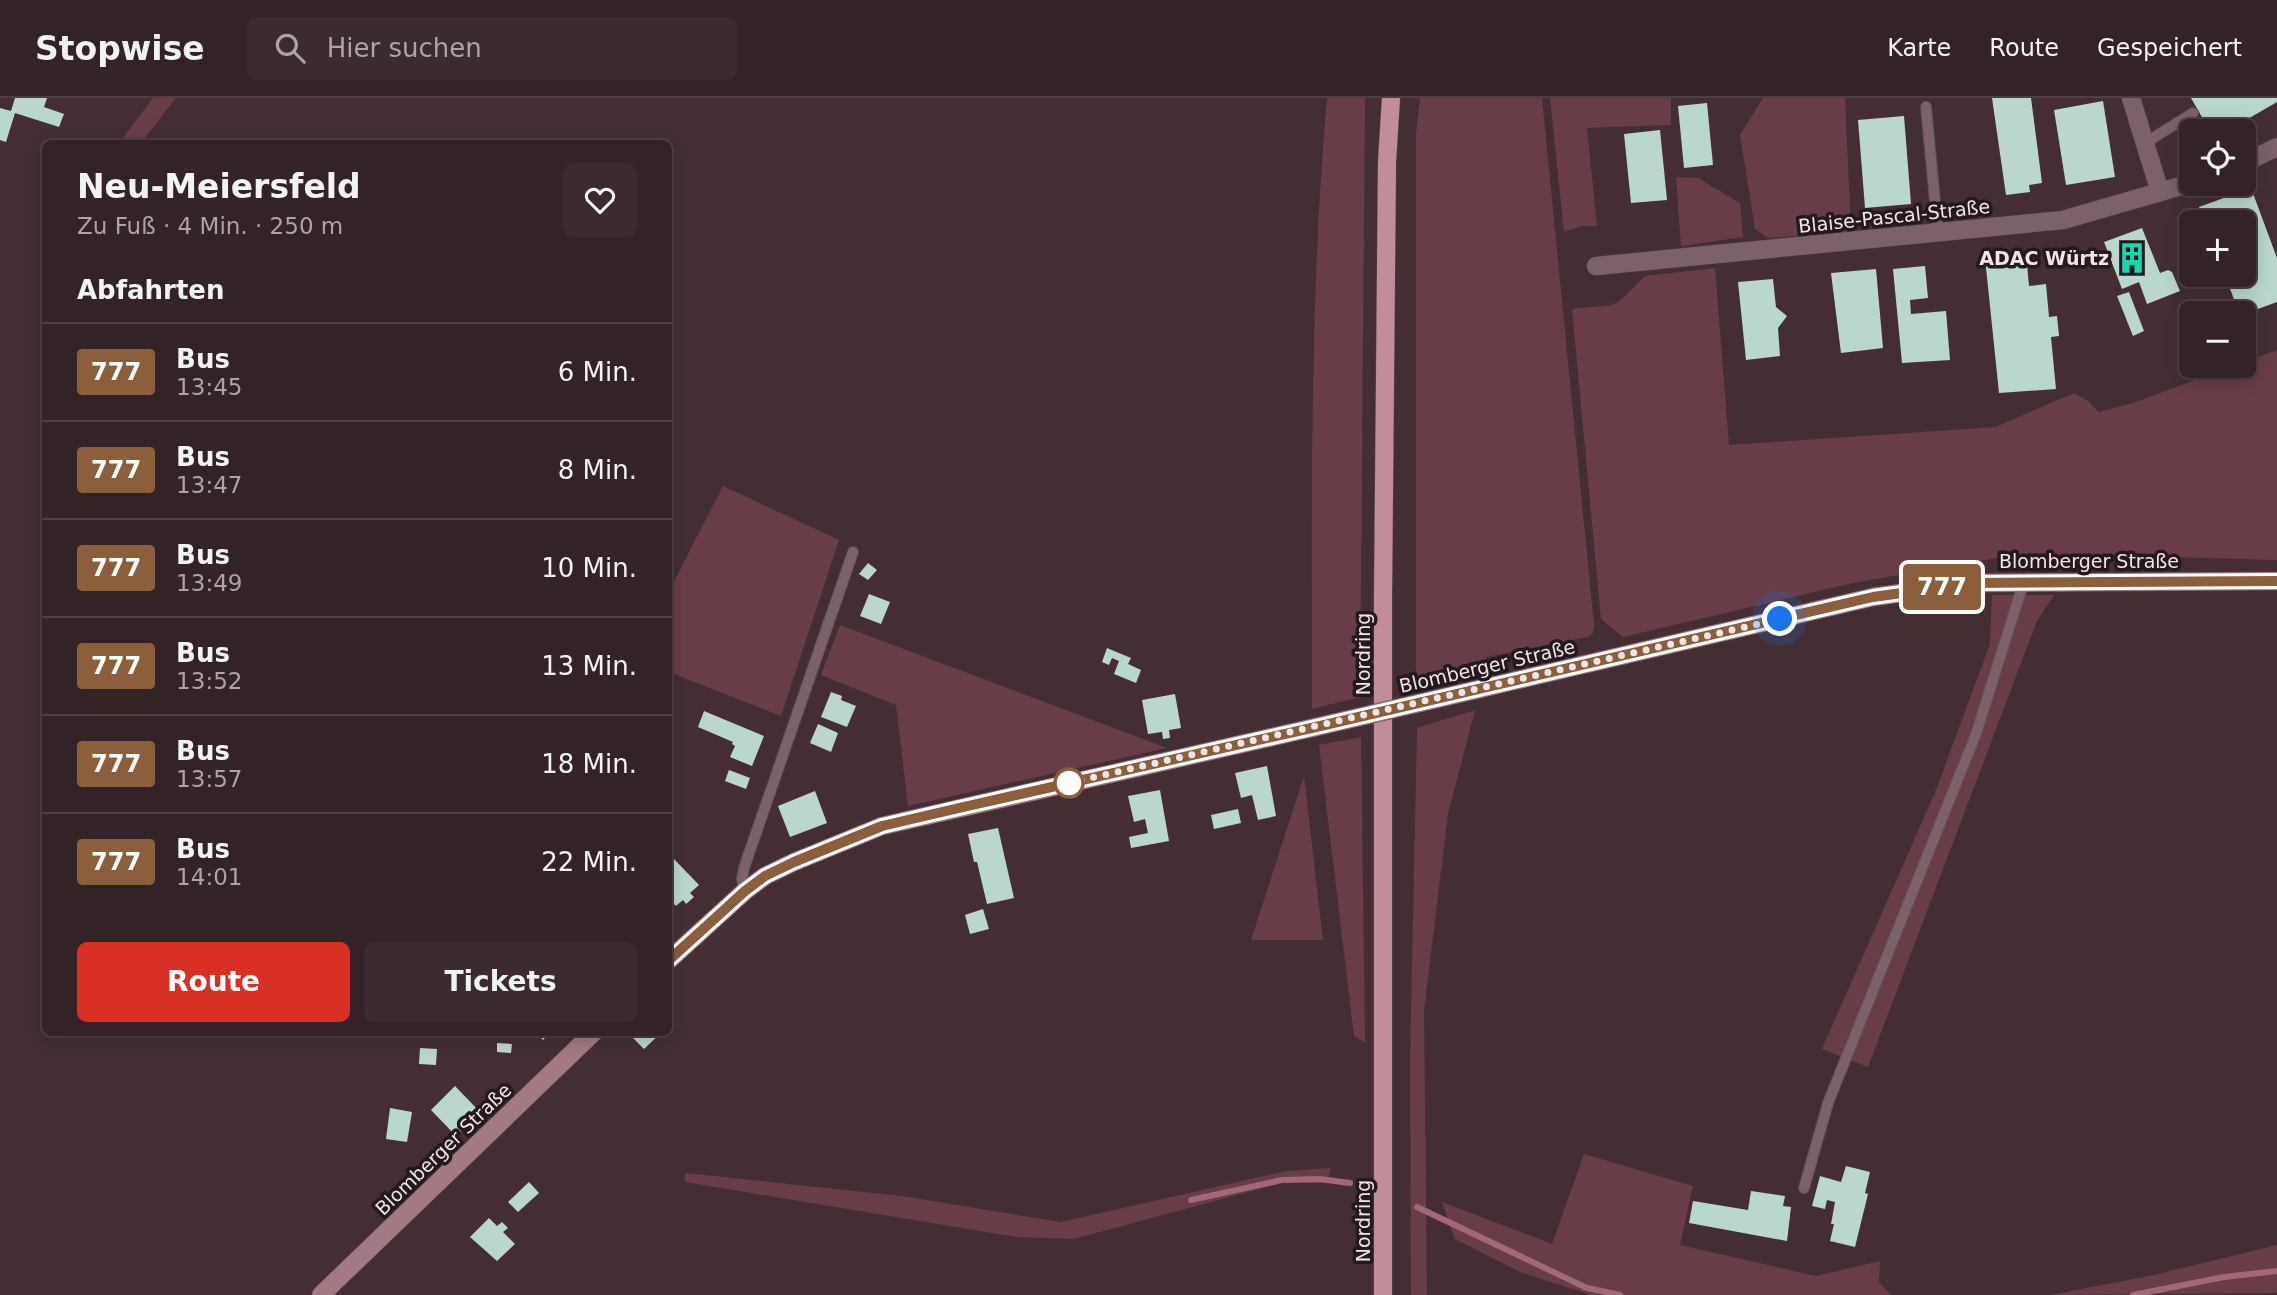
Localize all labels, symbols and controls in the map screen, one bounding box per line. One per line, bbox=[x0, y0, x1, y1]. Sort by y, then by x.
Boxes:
search box bbox=[247, 17, 737, 80]
text: Stopwise bbox=[35, 29, 205, 68]
icon: search bbox=[271, 29, 309, 67]
text: Hier suchen bbox=[327, 33, 482, 63]
text: Karte bbox=[1887, 34, 1951, 62]
text: Route bbox=[1989, 34, 2059, 62]
text: Gespeichert bbox=[2097, 34, 2242, 62]
map controls bbox=[2179, 119, 2256, 378]
button: locate bbox=[2179, 119, 2256, 196]
button: heart bbox=[563, 163, 637, 237]
text: Neu-Meiersfeld bbox=[77, 167, 361, 206]
street label: Blaise-Pascal-Straße bbox=[1797, 195, 1991, 237]
button: + bbox=[2179, 210, 2256, 287]
text: Zu Fuß · 4 Min. · 250 m bbox=[77, 213, 343, 239]
building icon: ADAC Würtz bbox=[2115, 241, 2149, 275]
place label: ADAC Würtz bbox=[1979, 247, 2109, 269]
text: Abfahrten bbox=[77, 275, 225, 305]
button: − bbox=[2179, 301, 2256, 378]
text: Bus bbox=[176, 344, 230, 374]
text: 6 Min. bbox=[558, 357, 637, 387]
text: 777 bbox=[91, 358, 141, 386]
text: 13:45 bbox=[176, 374, 242, 400]
text: Bus bbox=[176, 442, 230, 472]
text: 8 Min. bbox=[558, 455, 637, 485]
text: 777 bbox=[91, 456, 141, 484]
text: 13:47 bbox=[176, 472, 242, 498]
text: Bus bbox=[176, 540, 230, 570]
street label: Blomberger Straße bbox=[1999, 550, 2179, 572]
text: 10 Min. bbox=[541, 553, 637, 583]
text: 777 bbox=[91, 554, 141, 582]
line badge: 777 bbox=[1902, 564, 1982, 610]
text: 13:49 bbox=[176, 570, 242, 596]
text: 777 bbox=[1917, 573, 1967, 601]
your location bbox=[1762, 601, 1797, 636]
street label: Nordring bbox=[1352, 613, 1374, 695]
street label: Blomberger Straße bbox=[1397, 635, 1577, 697]
text: Bus bbox=[176, 638, 230, 668]
text: 13 Min. bbox=[541, 651, 637, 681]
text: 777 bbox=[91, 652, 141, 680]
text: 13:52 bbox=[176, 668, 242, 694]
text: Bus bbox=[176, 736, 230, 766]
text: 18 Min. bbox=[541, 749, 637, 779]
text: 777 bbox=[91, 750, 141, 778]
text: 13:57 bbox=[176, 766, 242, 792]
unlabelled marker bbox=[1054, 768, 1084, 798]
text: Bus bbox=[176, 834, 230, 864]
text: 22 Min. bbox=[541, 847, 637, 877]
text: 777 bbox=[91, 848, 141, 876]
text: 14:01 bbox=[176, 864, 242, 890]
button: Route bbox=[77, 942, 350, 1022]
button: Tickets bbox=[364, 942, 637, 1022]
street label: Blomberger Straße bbox=[371, 1079, 515, 1219]
street label: Nordring bbox=[1352, 1180, 1374, 1262]

